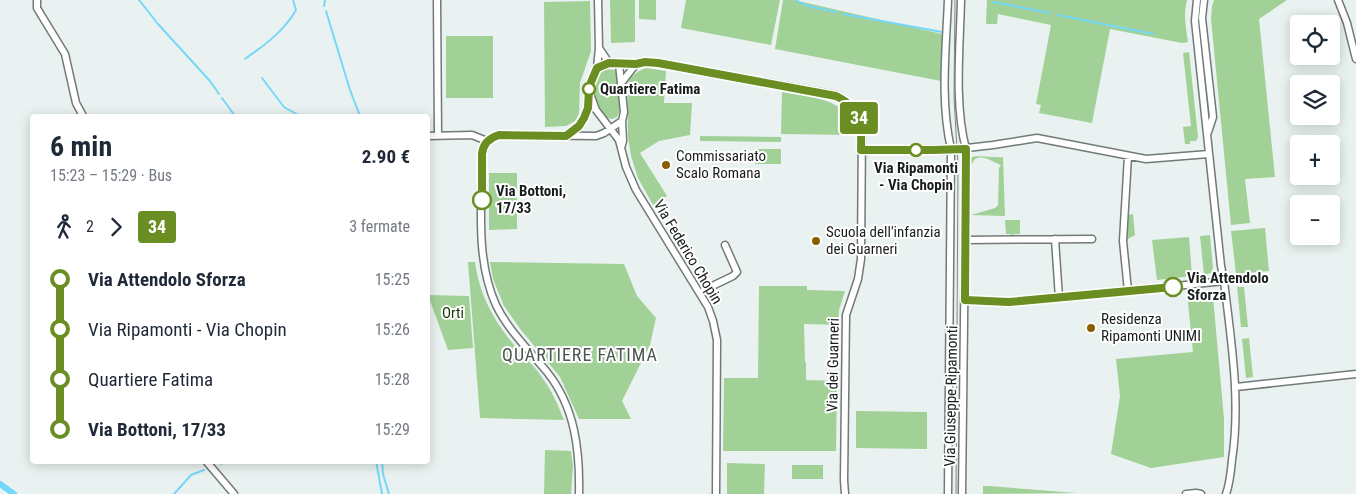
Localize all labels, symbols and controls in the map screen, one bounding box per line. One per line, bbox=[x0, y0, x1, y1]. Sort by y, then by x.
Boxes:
map controls bbox=[1290, 15, 1340, 245]
button: locate bbox=[1290, 15, 1340, 65]
button: layers bbox=[1290, 75, 1340, 125]
place label: Quartiere Fatima bbox=[600, 80, 700, 98]
marker: Quartiere Fatima bbox=[582, 82, 596, 96]
line badge: 34 bbox=[836, 102, 882, 134]
text: 34 bbox=[850, 107, 868, 128]
text: 6 min bbox=[50, 130, 112, 163]
button: + bbox=[1290, 135, 1340, 185]
marker: Via Ripamonti - Via Chopin bbox=[909, 143, 923, 157]
text: 2.90 € bbox=[362, 145, 410, 168]
place label: Commissariato Scalo Romana bbox=[676, 147, 766, 182]
marker: Commissariato Scalo Romana bbox=[660, 159, 672, 171]
place label: Via Ripamonti - Via Chopin bbox=[874, 159, 958, 194]
text: 15:23 – 15:29 · Bus bbox=[50, 166, 172, 185]
place label: Via Bottoni, 17/33 bbox=[496, 182, 566, 217]
marker: Via Bottoni, 17/33 bbox=[472, 190, 492, 210]
button: − bbox=[1290, 195, 1340, 245]
street label: Via Federico Chopin bbox=[650, 197, 726, 307]
icon: walk bbox=[50, 213, 78, 241]
icon: forward bbox=[102, 213, 130, 241]
text: 34 bbox=[148, 216, 166, 237]
text: 2 bbox=[86, 217, 94, 236]
text: 3 fermate bbox=[349, 217, 410, 236]
place label: Scuola dell'infanzia dei Guarneri bbox=[826, 223, 941, 258]
marker: Scuola dell'infanzia dei Guarneri bbox=[810, 235, 822, 247]
text: Via Attendolo Sforza bbox=[88, 268, 246, 291]
place label: Via Attendolo Sforza bbox=[1187, 269, 1269, 304]
text: 15:25 bbox=[375, 270, 410, 289]
marker: Via Attendolo Sforza bbox=[1163, 277, 1183, 297]
park label: Orti bbox=[442, 304, 464, 322]
place label: Residenza Ripamonti UNIMI bbox=[1101, 310, 1201, 345]
text: Via Ripamonti - Via Chopin bbox=[88, 318, 287, 341]
street label: Via dei Guarneri bbox=[823, 318, 843, 412]
text: 15:26 bbox=[375, 320, 410, 339]
marker: Residenza Ripamonti UNIMI bbox=[1085, 322, 1097, 334]
street label: Via Giuseppe Ripamonti bbox=[941, 325, 961, 467]
district label: QUARTIERE FATIMA bbox=[502, 344, 658, 365]
text: Quartiere Fatima bbox=[88, 368, 213, 391]
text: 15:28 bbox=[375, 370, 410, 389]
text: Via Bottoni, 17/33 bbox=[88, 418, 226, 441]
text: 15:29 bbox=[375, 420, 410, 439]

